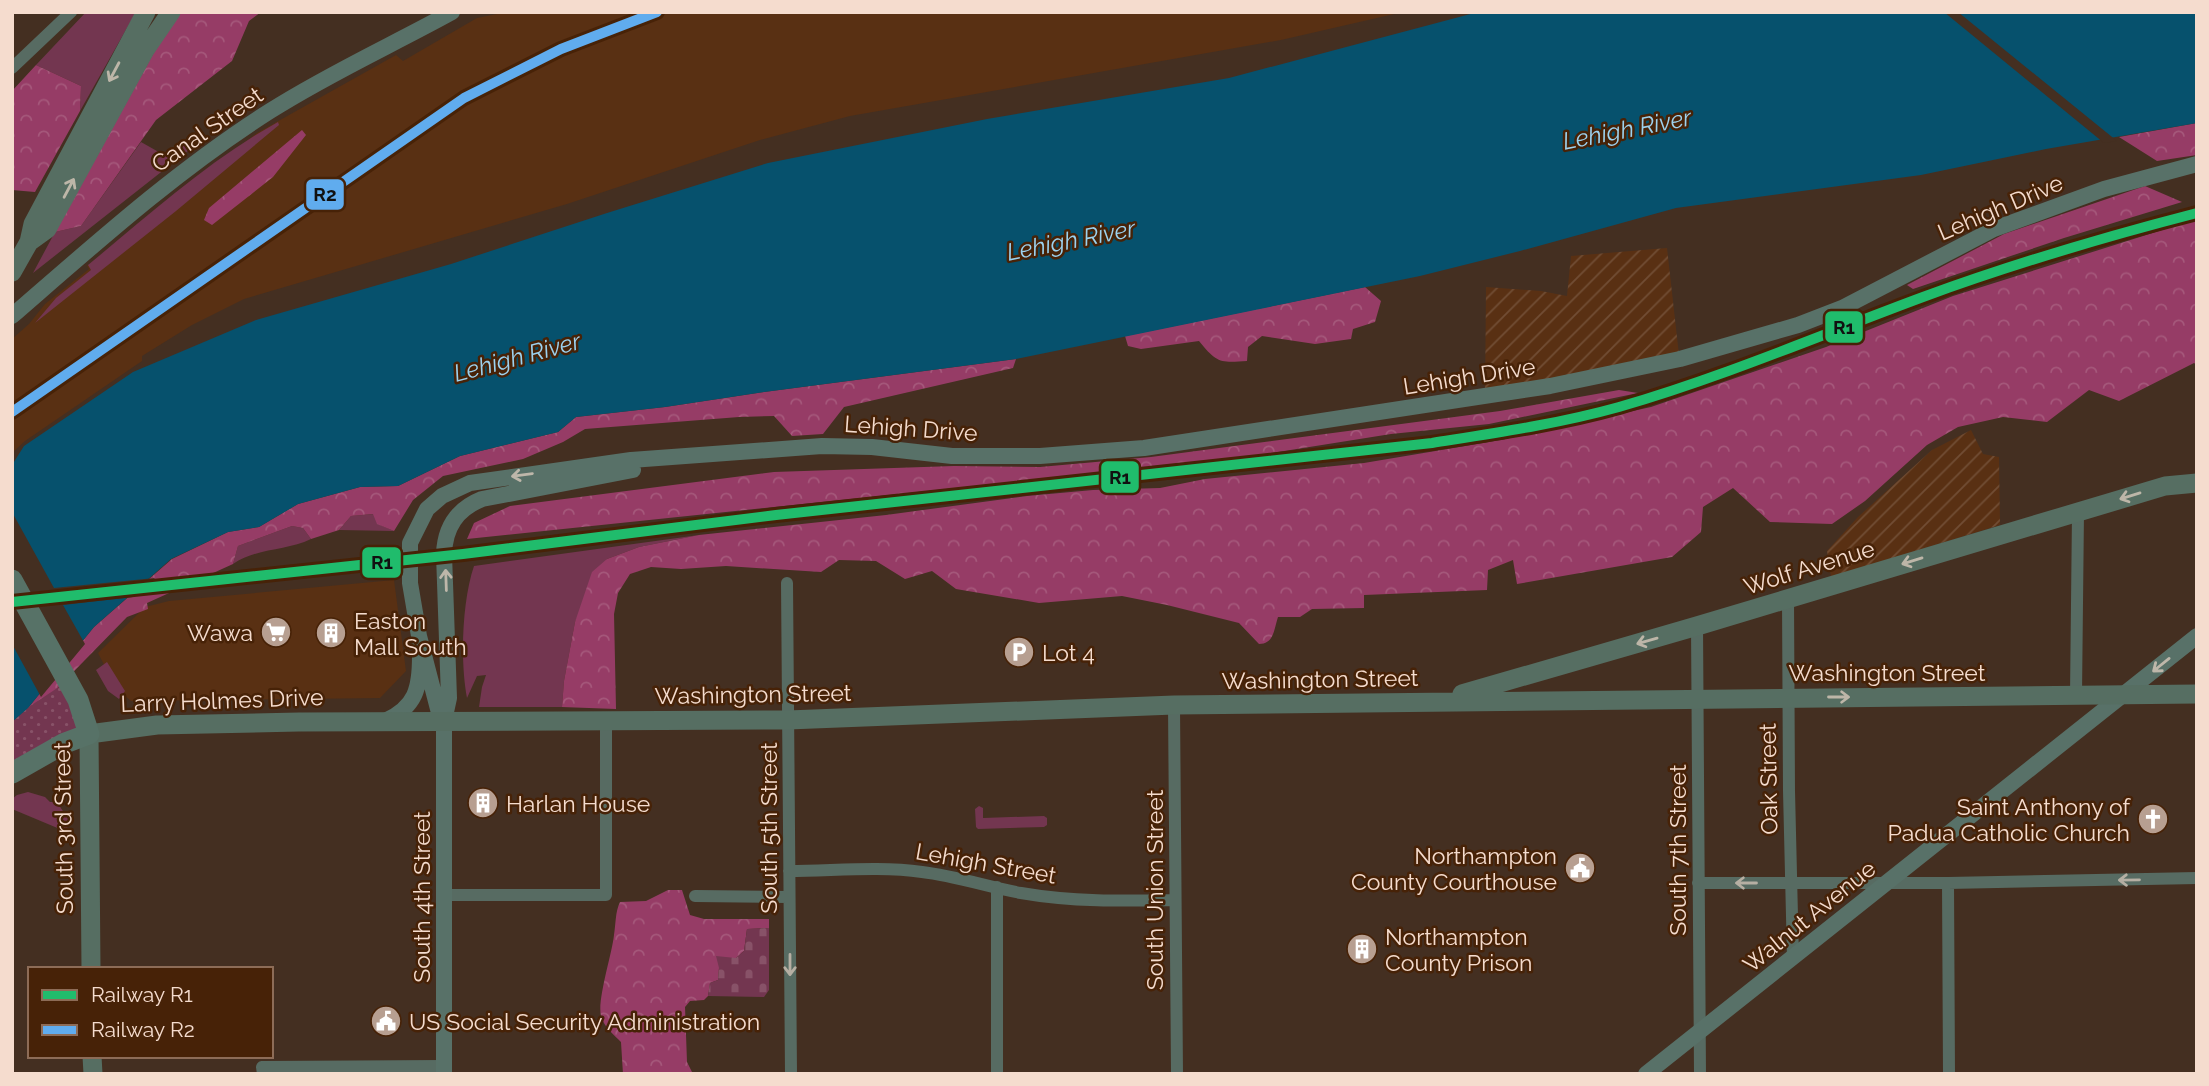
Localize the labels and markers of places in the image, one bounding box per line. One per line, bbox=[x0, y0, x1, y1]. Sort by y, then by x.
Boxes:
place label: Easton Mall South bbox=[354, 607, 467, 660]
supermarket icon: Wawa bbox=[259, 615, 293, 649]
building icon: Easton Mall South bbox=[314, 616, 348, 650]
place label: Wawa bbox=[187, 619, 253, 646]
parking icon: Lot 4 bbox=[1002, 635, 1036, 669]
place label: Lot 4 bbox=[1042, 639, 1095, 666]
building icon: Harlan House bbox=[466, 786, 500, 820]
place label: Harlan House bbox=[506, 790, 650, 817]
place label: Saint Anthony of Padua Catholic Church bbox=[1888, 793, 2131, 846]
church icon: Saint Anthony of Padua Catholic Church bbox=[2136, 802, 2170, 836]
place label: Northampton County Courthouse bbox=[1351, 842, 1557, 895]
public building icon: Northampton County Courthouse bbox=[1563, 851, 1597, 885]
place label: Northampton County Prison bbox=[1385, 923, 1532, 976]
building icon: Northampton County Prison bbox=[1345, 932, 1379, 966]
public building icon: US Social Security Administration bbox=[369, 1004, 403, 1038]
place label: US Social Security Administration bbox=[409, 1008, 760, 1035]

